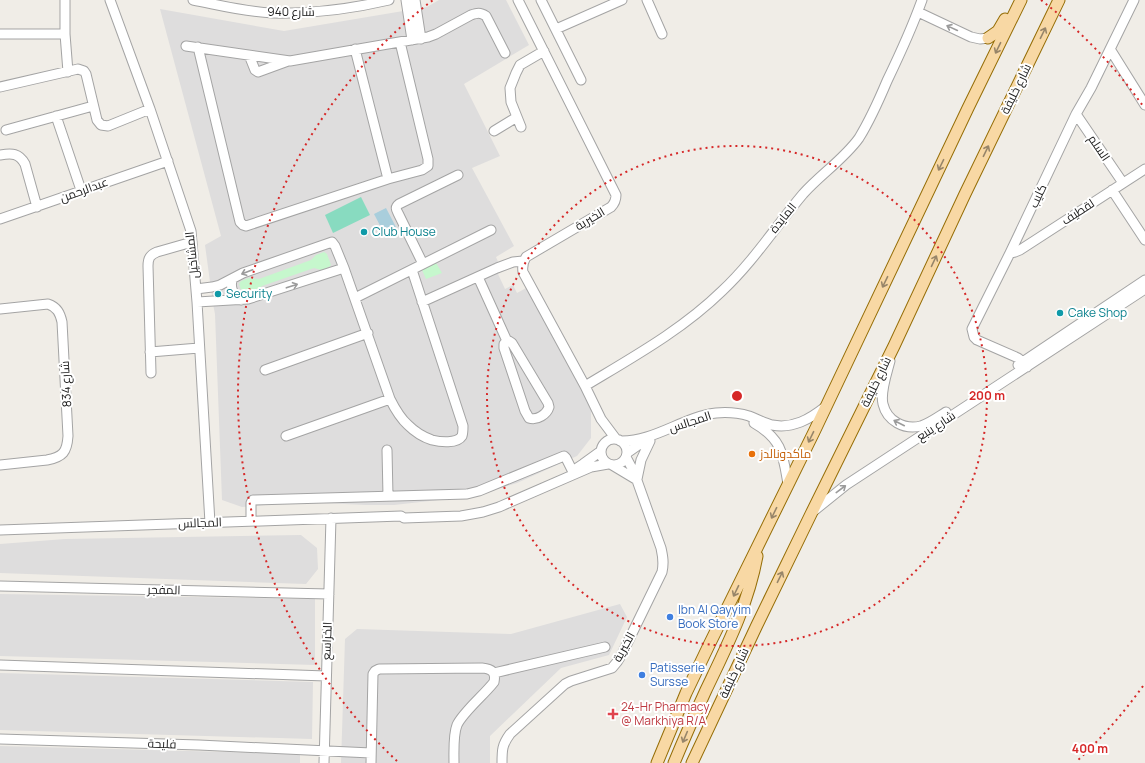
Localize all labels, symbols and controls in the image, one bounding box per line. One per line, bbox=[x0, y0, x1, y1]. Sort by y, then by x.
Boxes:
street label: شارع 940 bbox=[267, 3, 315, 20]
one-way arrow bbox=[947, 24, 959, 31]
one-way arrow bbox=[1040, 28, 1047, 40]
one-way arrow bbox=[994, 41, 1001, 53]
street label: شارع خليفة bbox=[996, 61, 1035, 117]
street label: السلم bbox=[1084, 131, 1114, 164]
one-way arrow bbox=[983, 145, 990, 157]
one-way arrow bbox=[937, 158, 944, 170]
street label: عبدالرحمن bbox=[57, 173, 110, 206]
street label: كليب bbox=[1025, 181, 1050, 210]
street label: لقطيف bbox=[1058, 195, 1098, 229]
street label: المايدة bbox=[765, 199, 800, 237]
street label: الخيرية bbox=[572, 203, 608, 234]
place label: Club House bbox=[372, 223, 436, 240]
marker: Club House bbox=[359, 227, 369, 237]
street label: المشاخيل bbox=[181, 231, 202, 279]
one-way arrow bbox=[931, 255, 938, 267]
one-way arrow bbox=[241, 269, 254, 276]
one-way arrow bbox=[881, 276, 888, 288]
one-way arrow bbox=[285, 282, 298, 289]
place label: Security bbox=[226, 285, 273, 302]
marker: Security bbox=[213, 289, 223, 299]
place label: Cake Shop bbox=[1068, 304, 1127, 321]
marker: Cake Shop bbox=[1055, 308, 1065, 318]
street label: شارع خليفة bbox=[856, 354, 895, 410]
street label: شارع 834 bbox=[56, 360, 75, 408]
text: 200 m bbox=[969, 387, 1005, 404]
centre of rings bbox=[730, 389, 744, 403]
street label: المجالس bbox=[666, 407, 713, 436]
street label: شارع ينبع bbox=[913, 407, 959, 445]
one-way arrow bbox=[893, 419, 905, 426]
one-way arrow bbox=[807, 431, 814, 443]
place label: ماكدونالدز bbox=[759, 445, 811, 462]
marker: ماكدونالدز bbox=[747, 449, 757, 459]
one-way arrow bbox=[835, 484, 846, 493]
one-way arrow bbox=[770, 507, 777, 519]
street label: المجالس bbox=[178, 513, 222, 532]
one-way arrow bbox=[777, 571, 784, 583]
street label: المفجر bbox=[146, 581, 181, 598]
one-way arrow bbox=[732, 584, 739, 596]
place label: Ibn Al Qayyim Book Store bbox=[678, 601, 751, 632]
marker: Ibn Al Qayyim Book Store bbox=[665, 612, 675, 622]
street label: الخراسع bbox=[317, 622, 336, 660]
street label: الخيرية bbox=[608, 629, 639, 665]
street label: شارع خليفة bbox=[714, 645, 753, 701]
place label: Patisserie Sursse bbox=[650, 659, 705, 690]
marker: Patisserie Sursse bbox=[637, 670, 647, 680]
place label: 24-Hr Pharmacy @ Markhiya R/A bbox=[621, 698, 710, 729]
marker: 24-Hr Pharmacy @ Markhiya R/A bbox=[608, 709, 618, 719]
one-way arrow bbox=[680, 731, 688, 743]
street label: فليحة bbox=[147, 735, 177, 752]
text: 400 m bbox=[1072, 740, 1108, 757]

